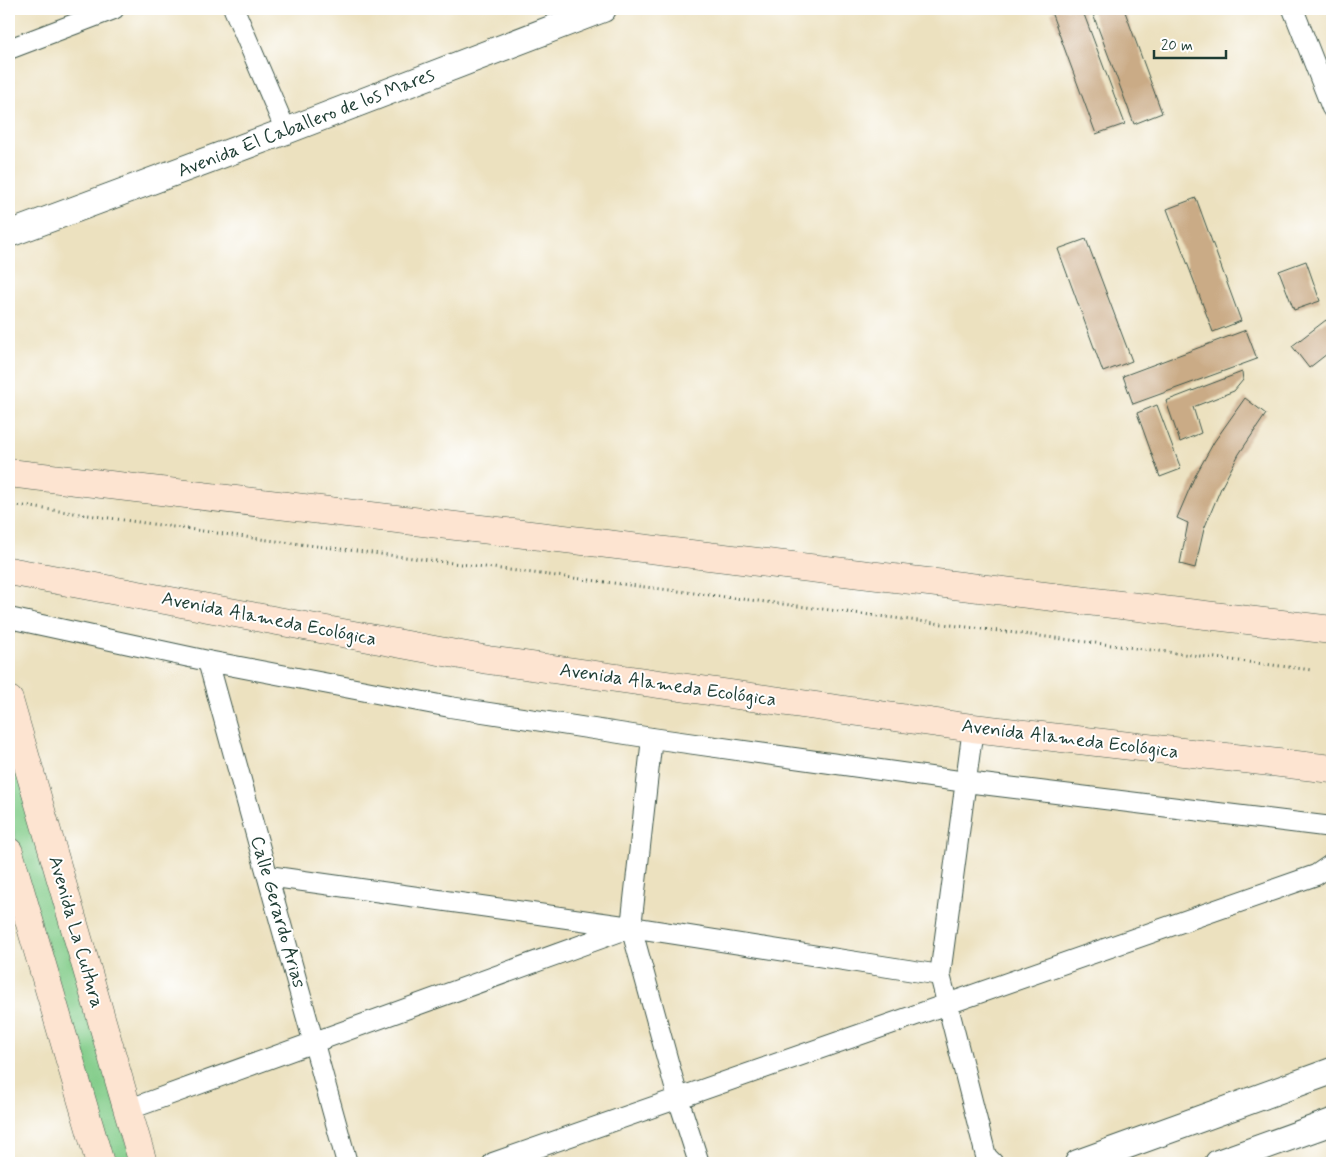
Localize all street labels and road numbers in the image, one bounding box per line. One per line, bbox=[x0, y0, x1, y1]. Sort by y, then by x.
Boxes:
street label: Avenida El Caballero de los Mares bbox=[174, 62, 438, 184]
street label: Avenida Alameda Ecológica bbox=[159, 586, 379, 653]
street label: Avenida Alameda Ecológica bbox=[558, 657, 778, 714]
street label: Avenida Alameda Ecológica bbox=[960, 713, 1180, 766]
street label: Calle Gerardo Arias bbox=[244, 833, 312, 991]
street label: Avenida La Cultura bbox=[42, 853, 110, 1011]

